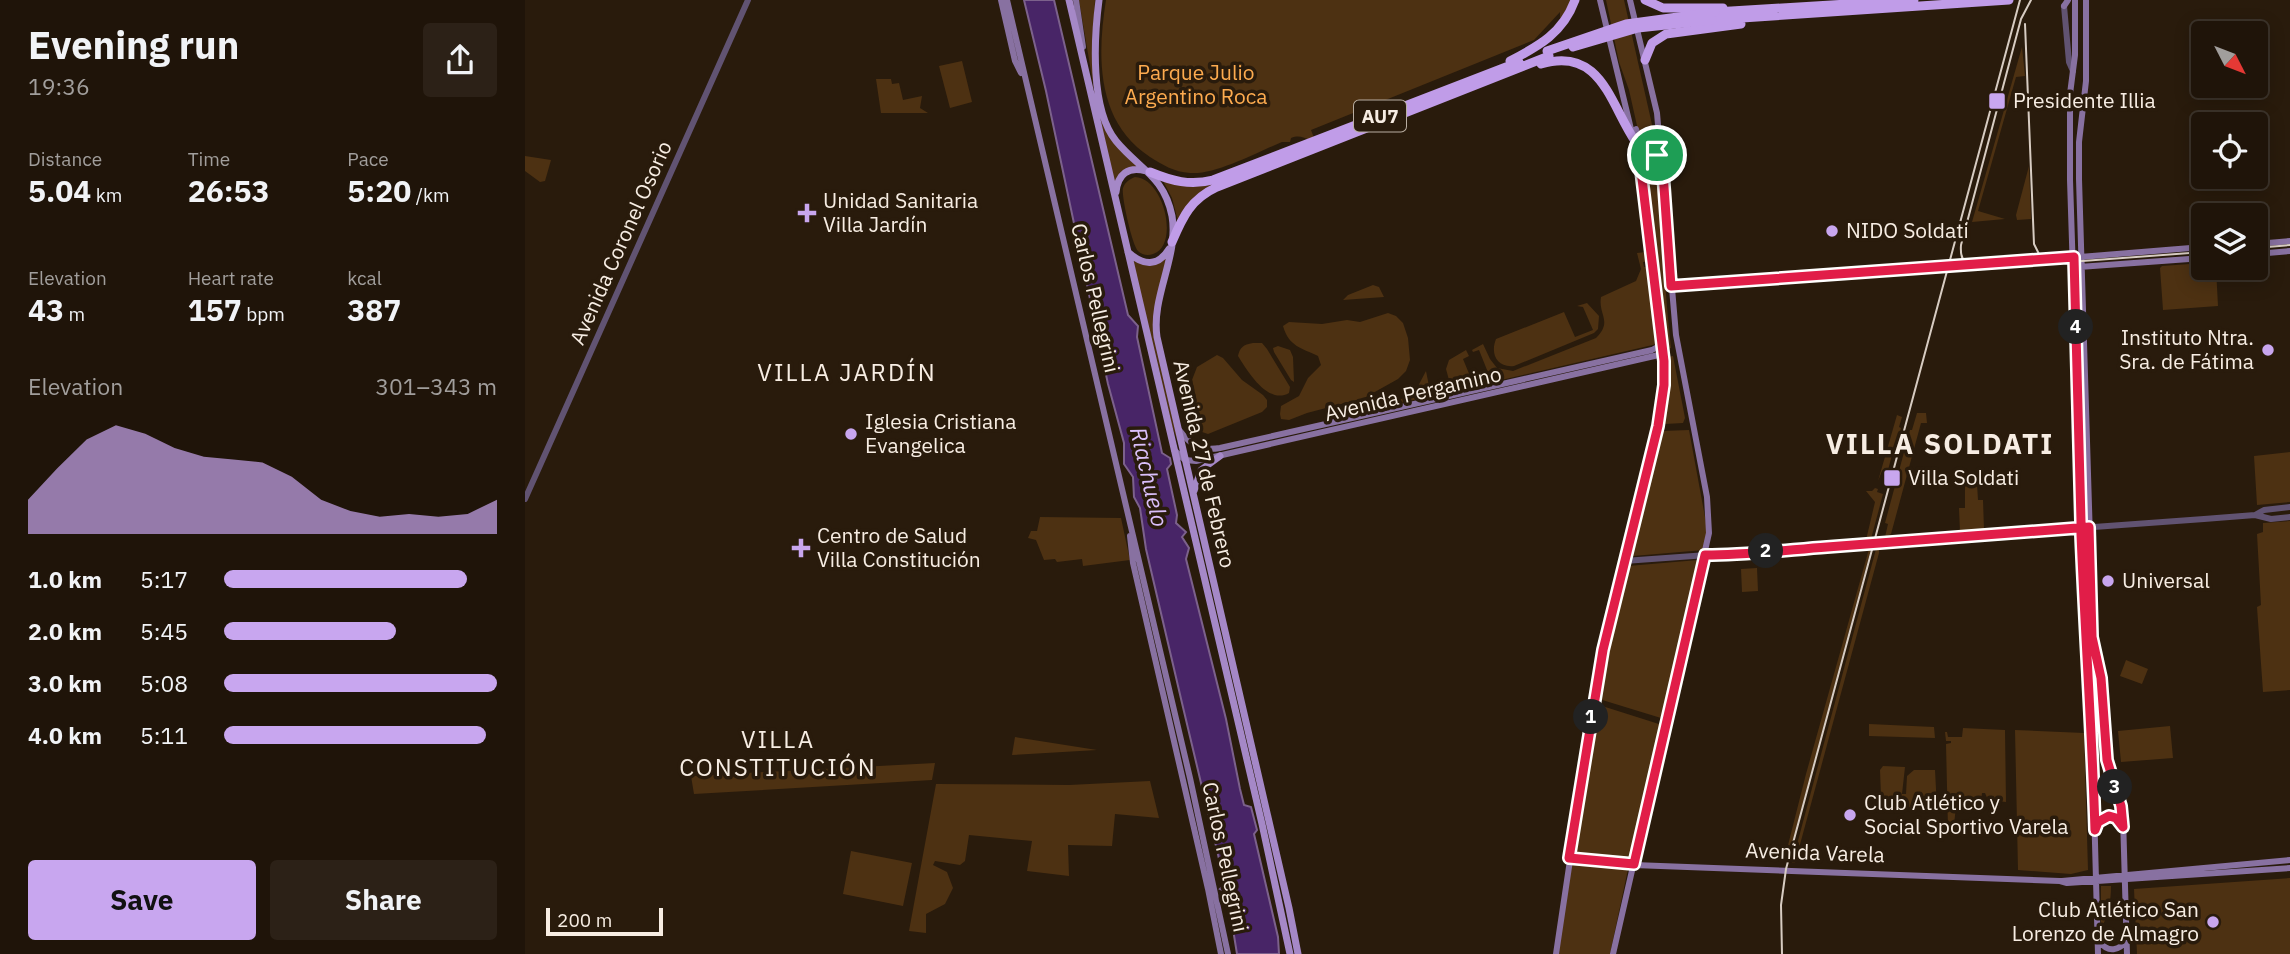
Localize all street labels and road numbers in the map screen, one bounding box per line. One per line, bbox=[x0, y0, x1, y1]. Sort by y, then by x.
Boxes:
road number: AU7 bbox=[1354, 100, 1406, 132]
street label: Avenida Coronel Osorio bbox=[563, 136, 678, 349]
street label: Carlos Pellegrini bbox=[1065, 220, 1127, 375]
street label: Avenida 27 de Febrero bbox=[1167, 357, 1243, 570]
street label: Avenida Pergamino bbox=[1322, 359, 1504, 427]
street label: Carlos Pellegrini bbox=[1196, 779, 1256, 934]
street label: Avenida Varela bbox=[1745, 836, 1885, 868]

